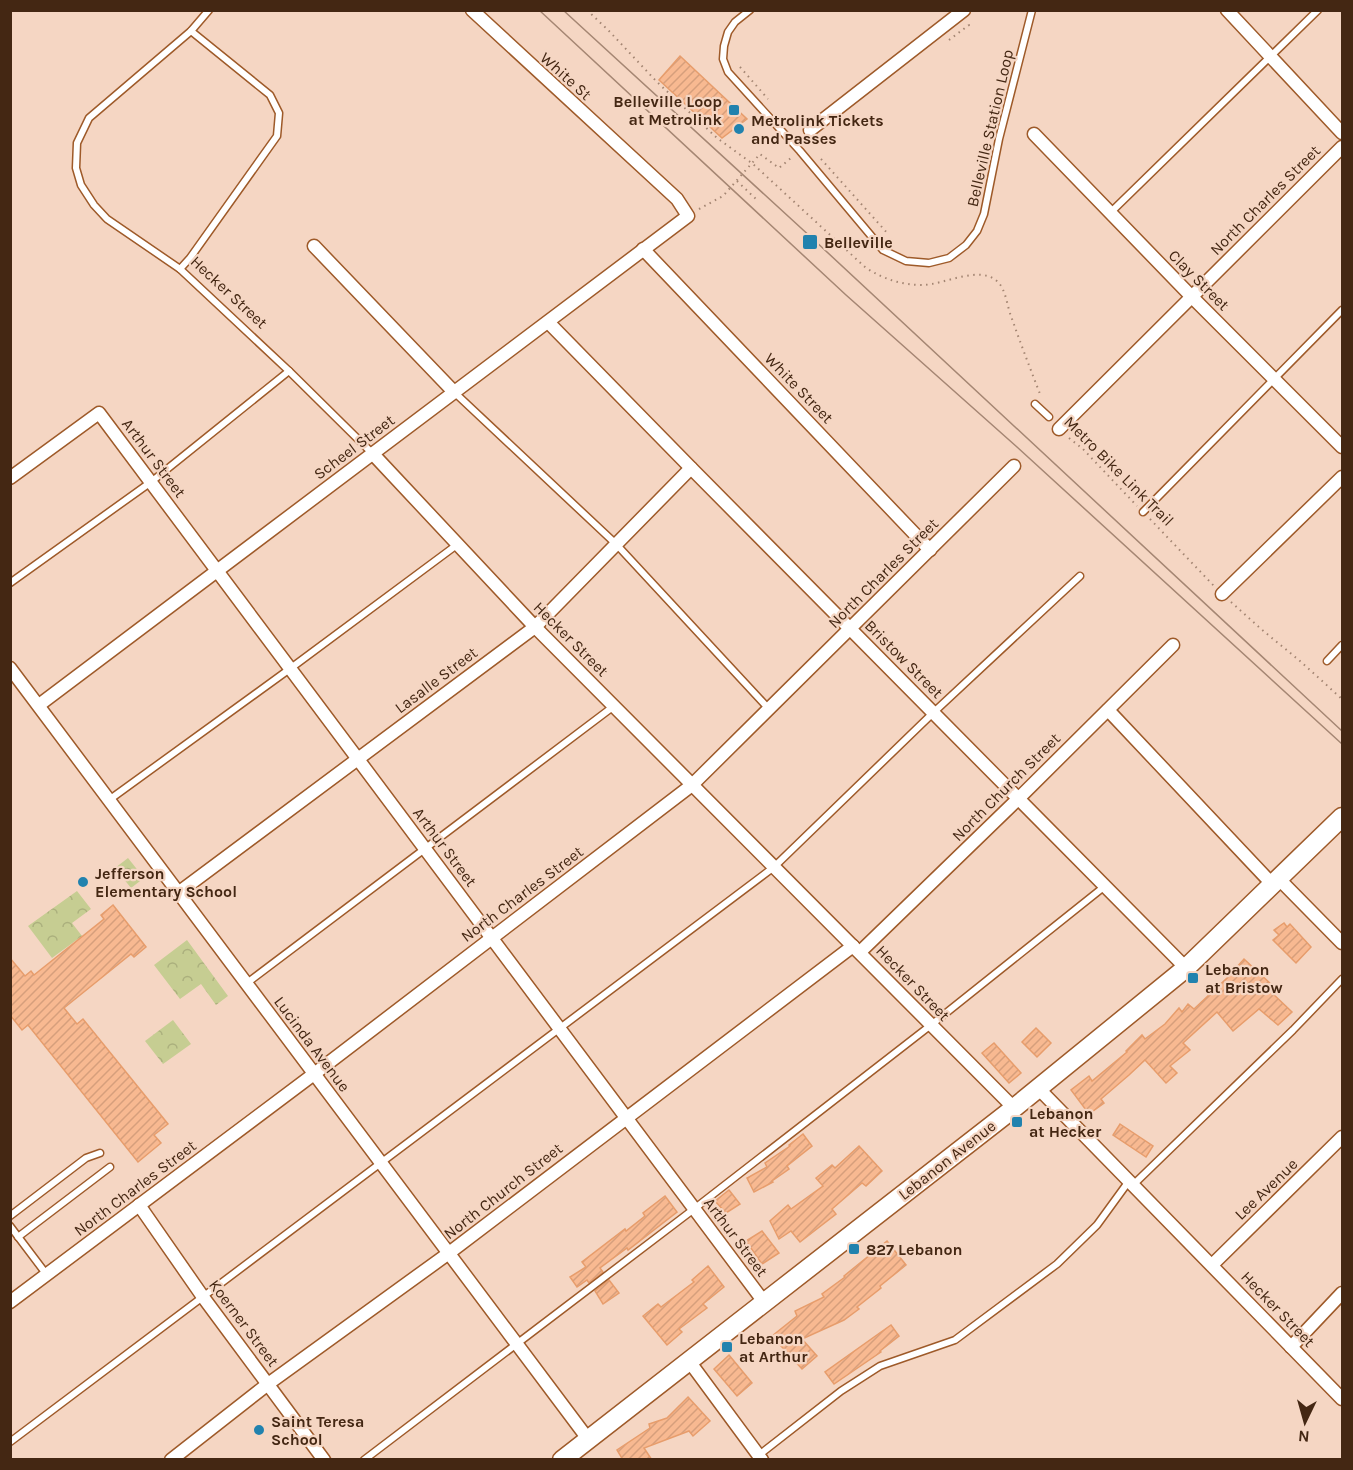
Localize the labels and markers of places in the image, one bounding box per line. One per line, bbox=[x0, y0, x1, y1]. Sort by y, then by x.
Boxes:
place label: Belleville Loop at Metrolink bbox=[613, 92, 723, 129]
marker: Belleville Loop at Metrolink bbox=[727, 103, 741, 117]
place label: Metrolink Tickets and Passes bbox=[751, 111, 884, 148]
marker: Metrolink Tickets and Passes bbox=[732, 122, 746, 136]
marker: Belleville bbox=[801, 233, 819, 251]
place label: Belleville bbox=[824, 233, 893, 252]
place label: Jefferson Elementary School bbox=[95, 864, 237, 901]
marker: Jefferson Elementary School bbox=[76, 875, 90, 889]
place label: Lebanon at Bristow bbox=[1205, 960, 1283, 997]
marker: Lebanon at Bristow bbox=[1186, 971, 1200, 985]
place label: Lebanon at Hecker bbox=[1029, 1104, 1102, 1141]
marker: Lebanon at Hecker bbox=[1010, 1115, 1024, 1129]
place label: 827 Lebanon bbox=[866, 1240, 963, 1259]
marker: 827 Lebanon bbox=[847, 1242, 861, 1256]
place label: Lebanon at Arthur bbox=[739, 1329, 808, 1366]
marker: Lebanon at Arthur bbox=[720, 1340, 734, 1354]
place label: Saint Teresa School bbox=[271, 1412, 364, 1449]
marker: Saint Teresa School bbox=[252, 1423, 266, 1437]

